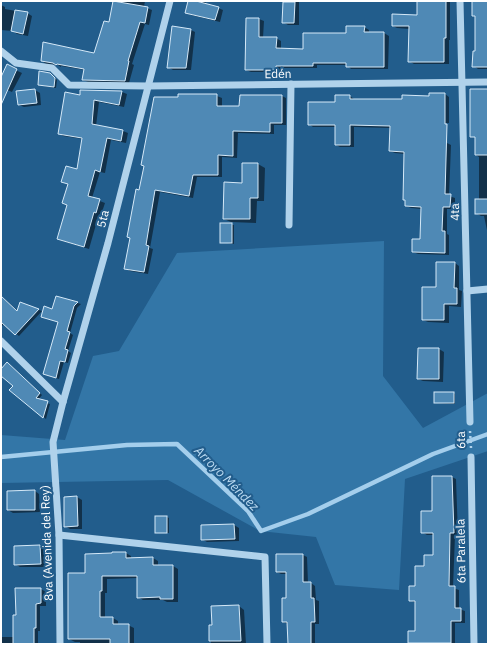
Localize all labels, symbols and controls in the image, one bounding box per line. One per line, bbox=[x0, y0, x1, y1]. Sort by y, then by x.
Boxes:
street label: Edén bbox=[264, 66, 292, 81]
street label: 4ta bbox=[447, 202, 462, 221]
street label: 5ta bbox=[93, 208, 112, 229]
street label: 6ta bbox=[453, 430, 468, 449]
water label: Arroyo Méndez bbox=[190, 442, 263, 515]
street label: 8va (Avenida del Rey) bbox=[37, 485, 56, 601]
street label: 6ta Paralela bbox=[452, 518, 469, 583]

